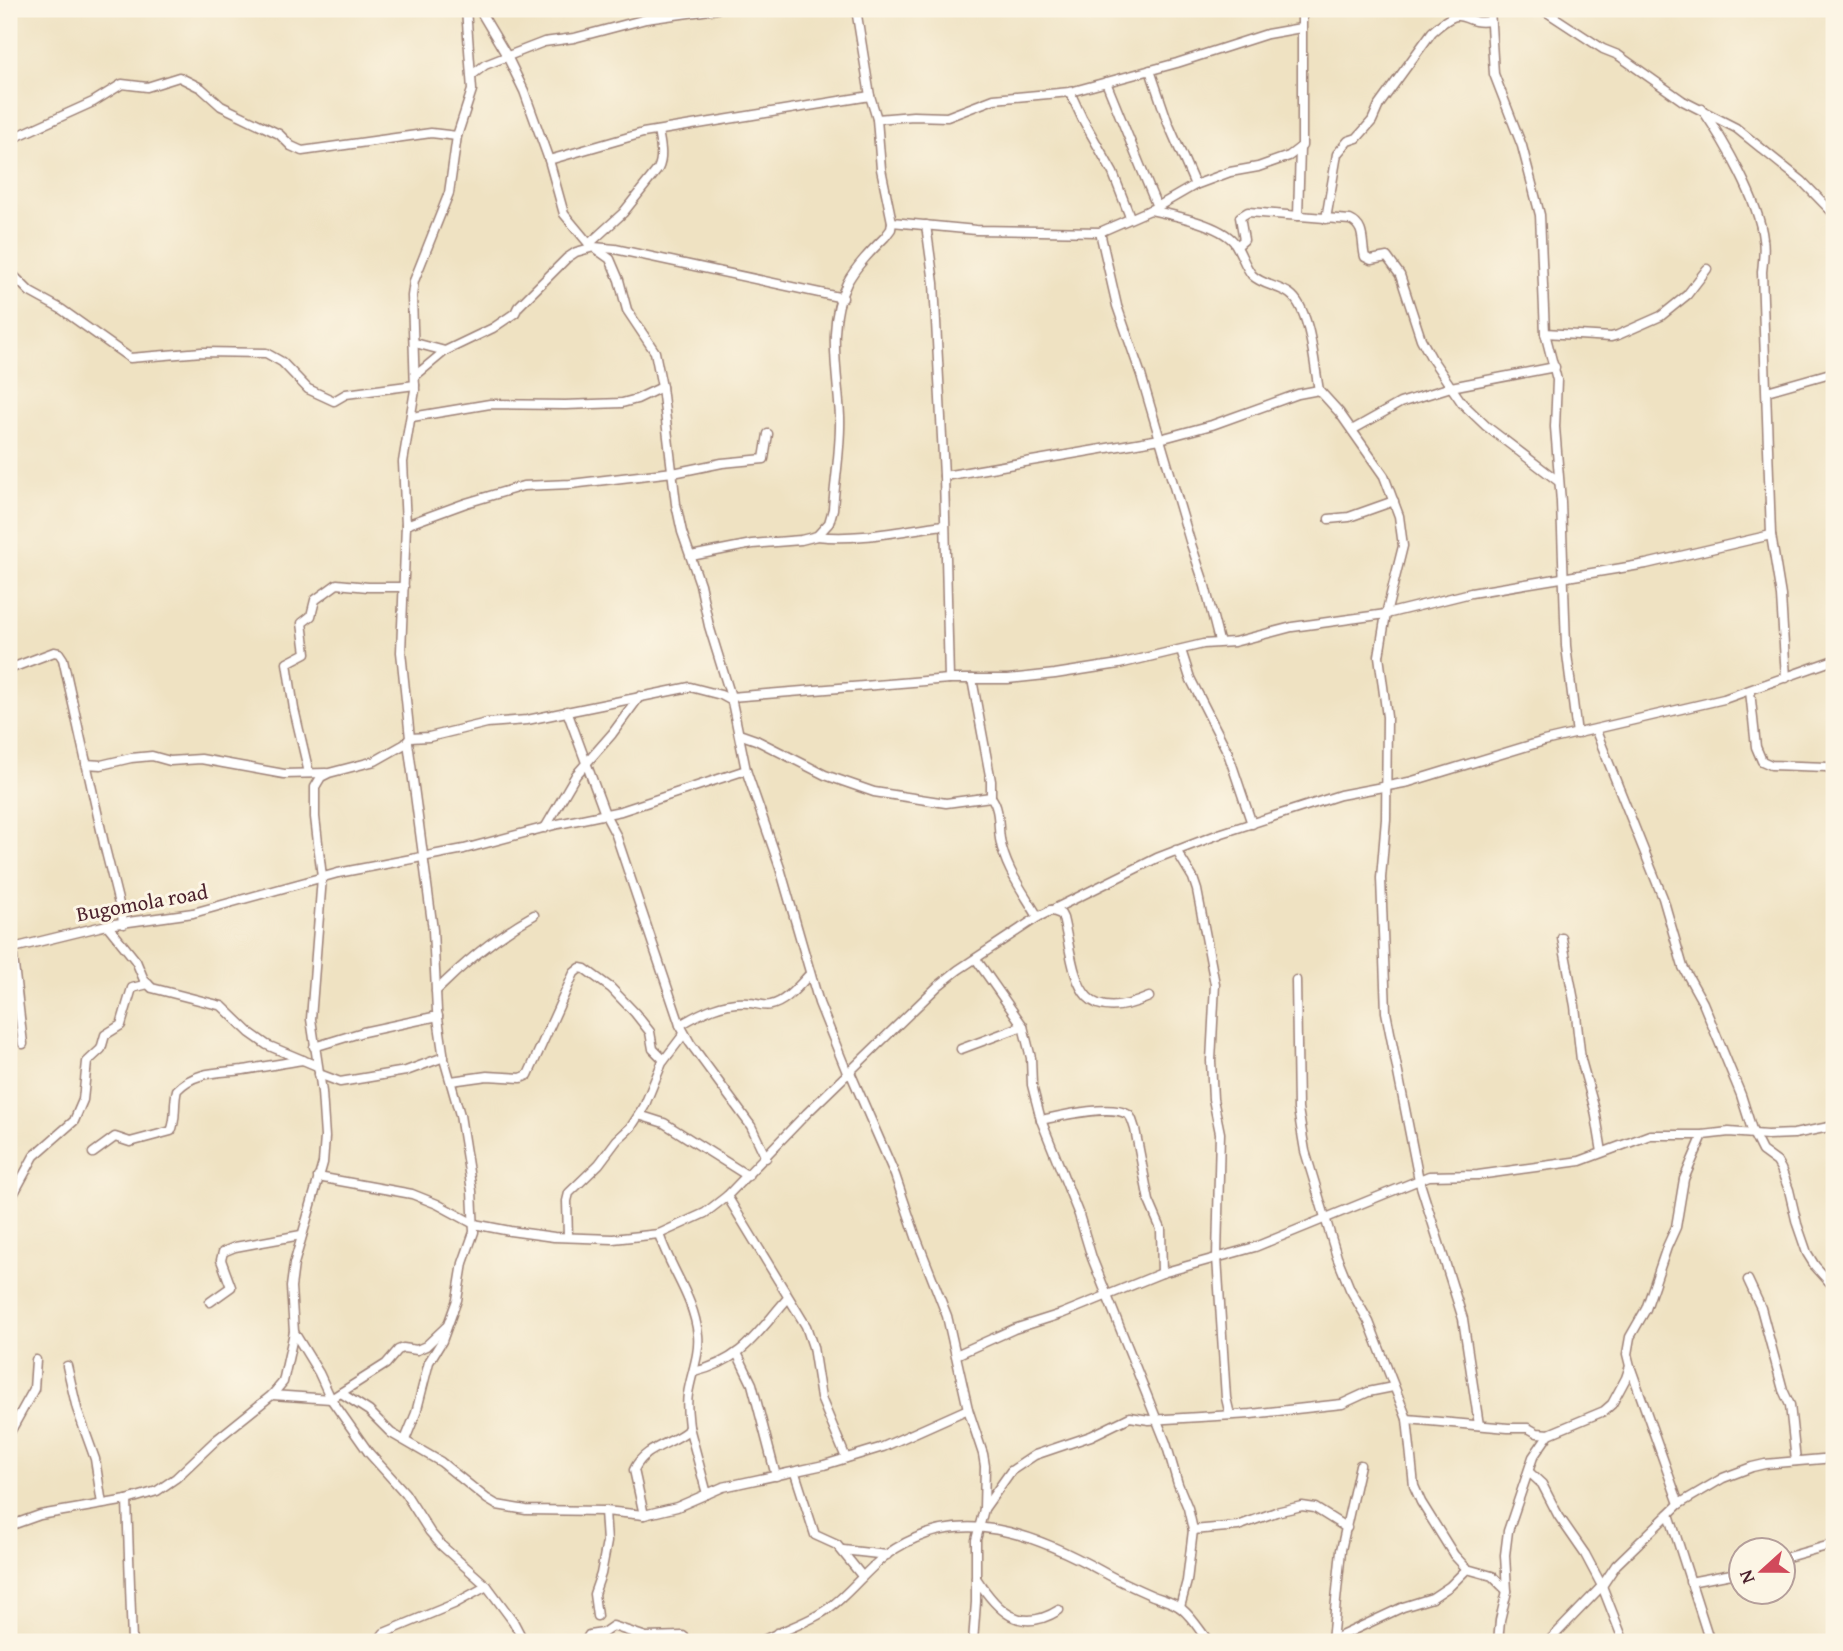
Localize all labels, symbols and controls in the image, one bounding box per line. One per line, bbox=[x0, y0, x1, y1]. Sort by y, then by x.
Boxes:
street label: Bugomola road bbox=[74, 876, 211, 929]
north arrow bbox=[1728, 1536, 1798, 1606]
text: N bbox=[1731, 1566, 1761, 1588]

